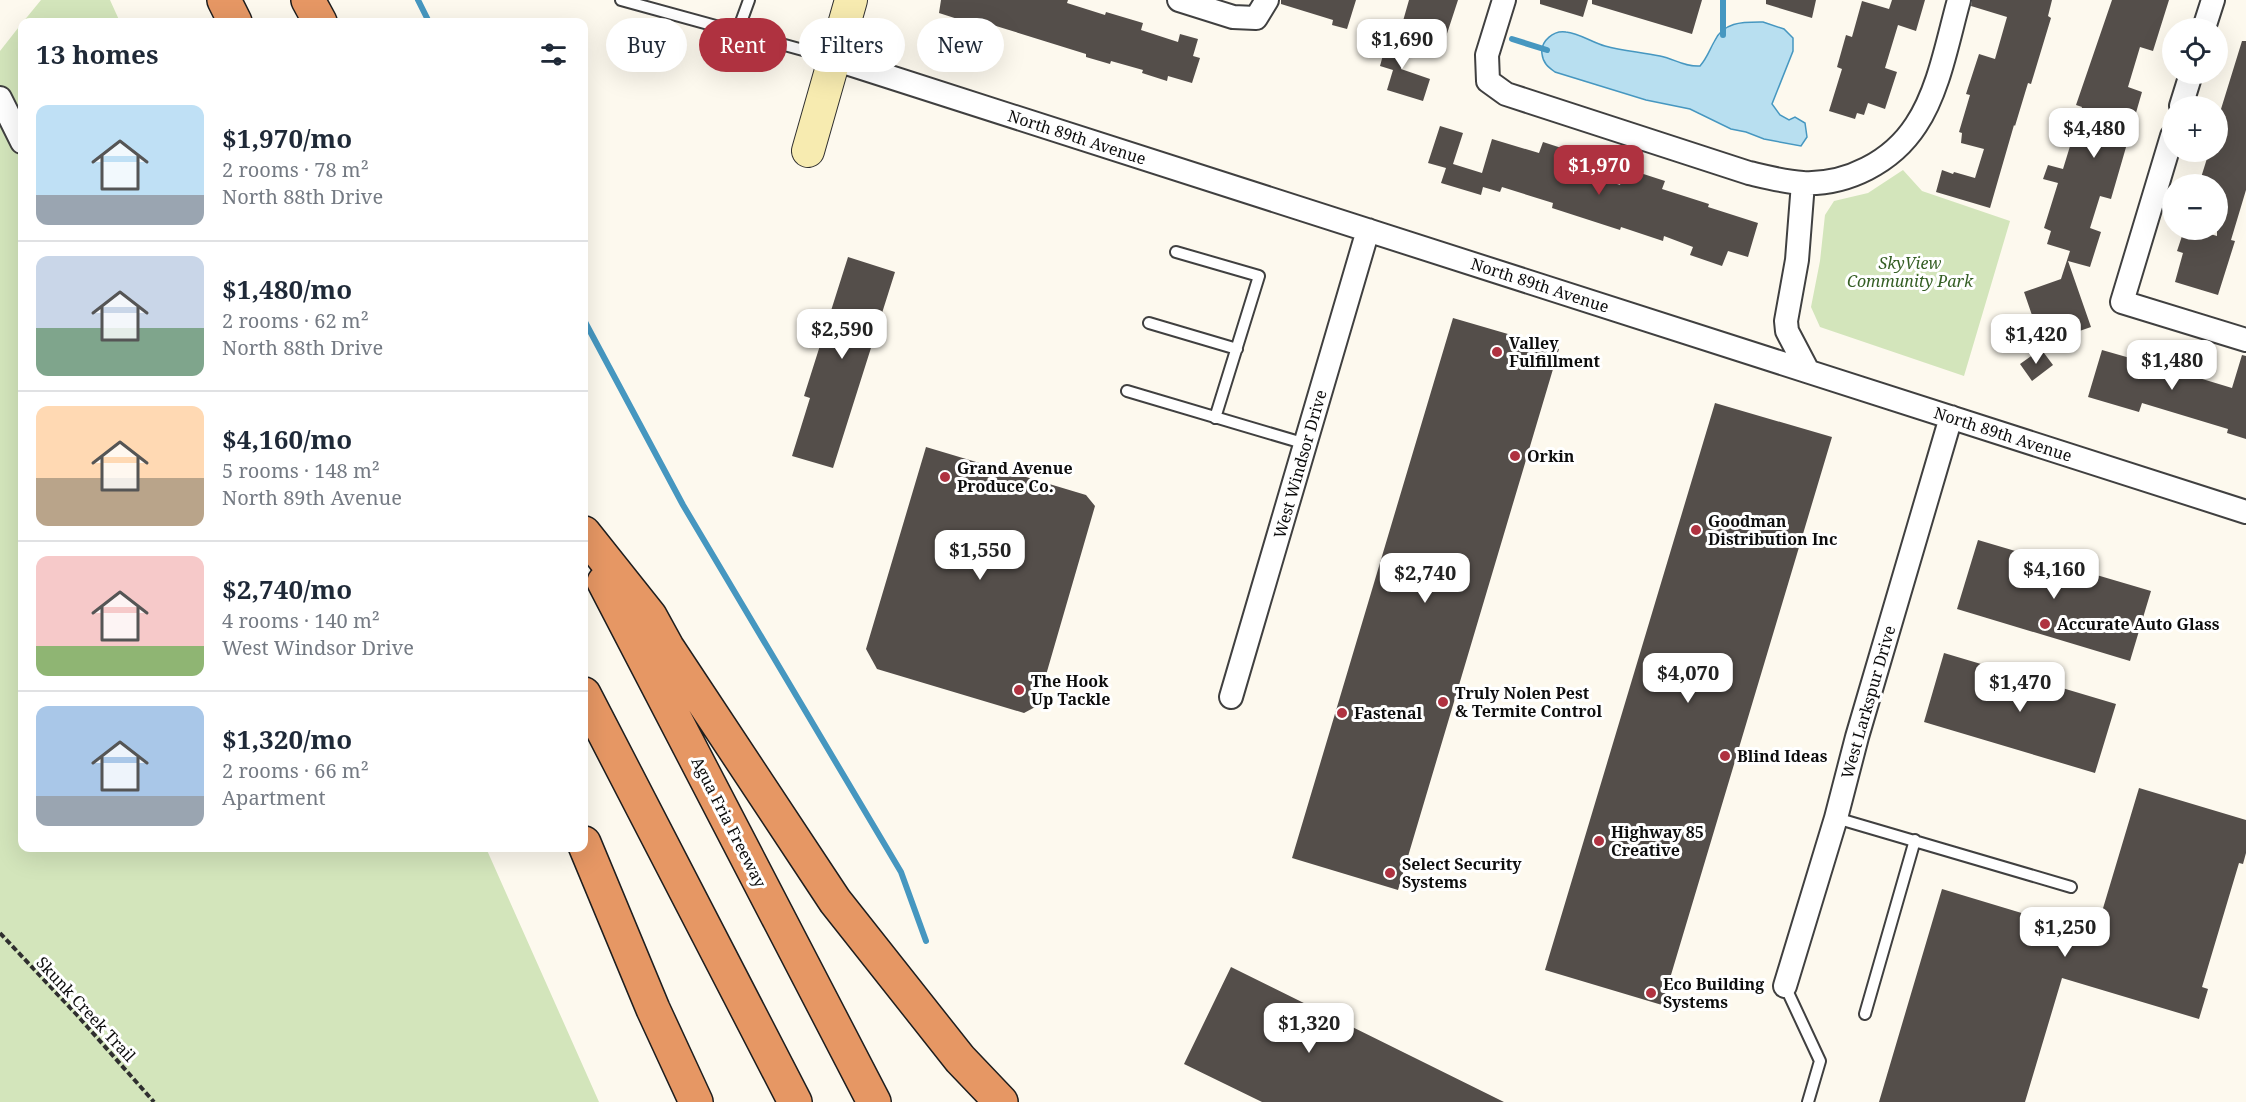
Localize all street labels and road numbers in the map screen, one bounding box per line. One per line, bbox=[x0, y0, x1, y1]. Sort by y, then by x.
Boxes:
street label: North 89th Avenue bbox=[1005, 104, 1149, 170]
street label: North 89th Avenue bbox=[1468, 252, 1612, 318]
street label: West Windsor Drive bbox=[1268, 387, 1332, 541]
street label: North 89th Avenue bbox=[1931, 401, 2075, 467]
street label: West Larkspur Drive bbox=[1836, 623, 1900, 781]
street label: Agua Fria Freeway bbox=[687, 753, 772, 892]
street label: Skunk Creek Trail bbox=[32, 952, 141, 1066]

